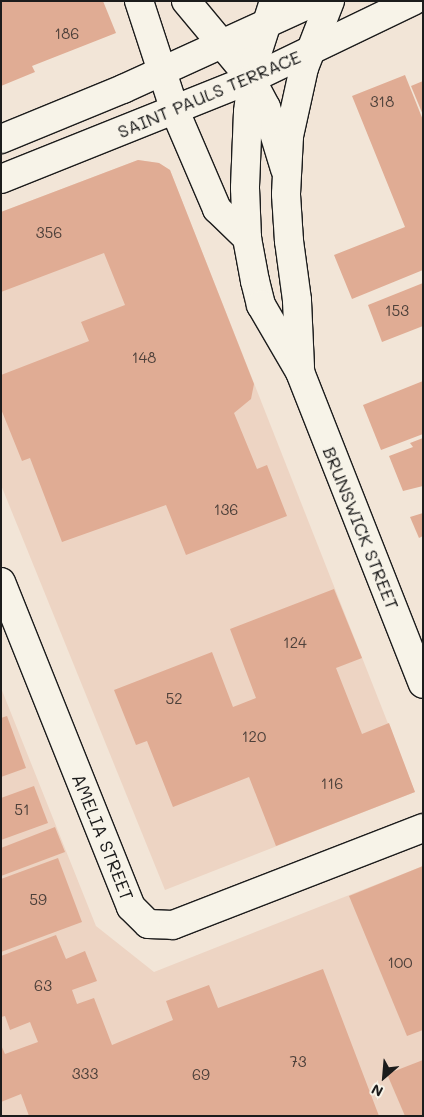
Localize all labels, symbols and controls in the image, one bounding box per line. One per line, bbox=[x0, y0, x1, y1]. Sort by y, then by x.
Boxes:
house number: 186 bbox=[55, 25, 79, 43]
street label: SAINT PAULS TERRACE bbox=[114, 46, 304, 142]
house number: 318 bbox=[370, 93, 394, 111]
house number: 356 bbox=[36, 224, 62, 242]
house number: 153 bbox=[385, 302, 409, 320]
house number: 148 bbox=[132, 349, 156, 367]
street label: BRUNSWICK STREET bbox=[318, 443, 404, 613]
house number: 136 bbox=[214, 501, 238, 519]
house number: 124 bbox=[283, 634, 307, 652]
house number: 52 bbox=[165, 690, 183, 708]
house number: 120 bbox=[242, 728, 266, 746]
street label: AMELIA STREET bbox=[68, 770, 138, 904]
house number: 116 bbox=[321, 775, 343, 793]
house number: 51 bbox=[14, 801, 30, 819]
house number: 59 bbox=[29, 891, 47, 909]
house number: 100 bbox=[387, 954, 413, 972]
house number: 63 bbox=[34, 977, 52, 995]
north arrow bbox=[359, 1052, 409, 1102]
house number: 73 bbox=[289, 1053, 307, 1071]
house number: 333 bbox=[72, 1065, 98, 1083]
house number: 69 bbox=[192, 1066, 210, 1084]
text: N bbox=[368, 1080, 386, 1102]

